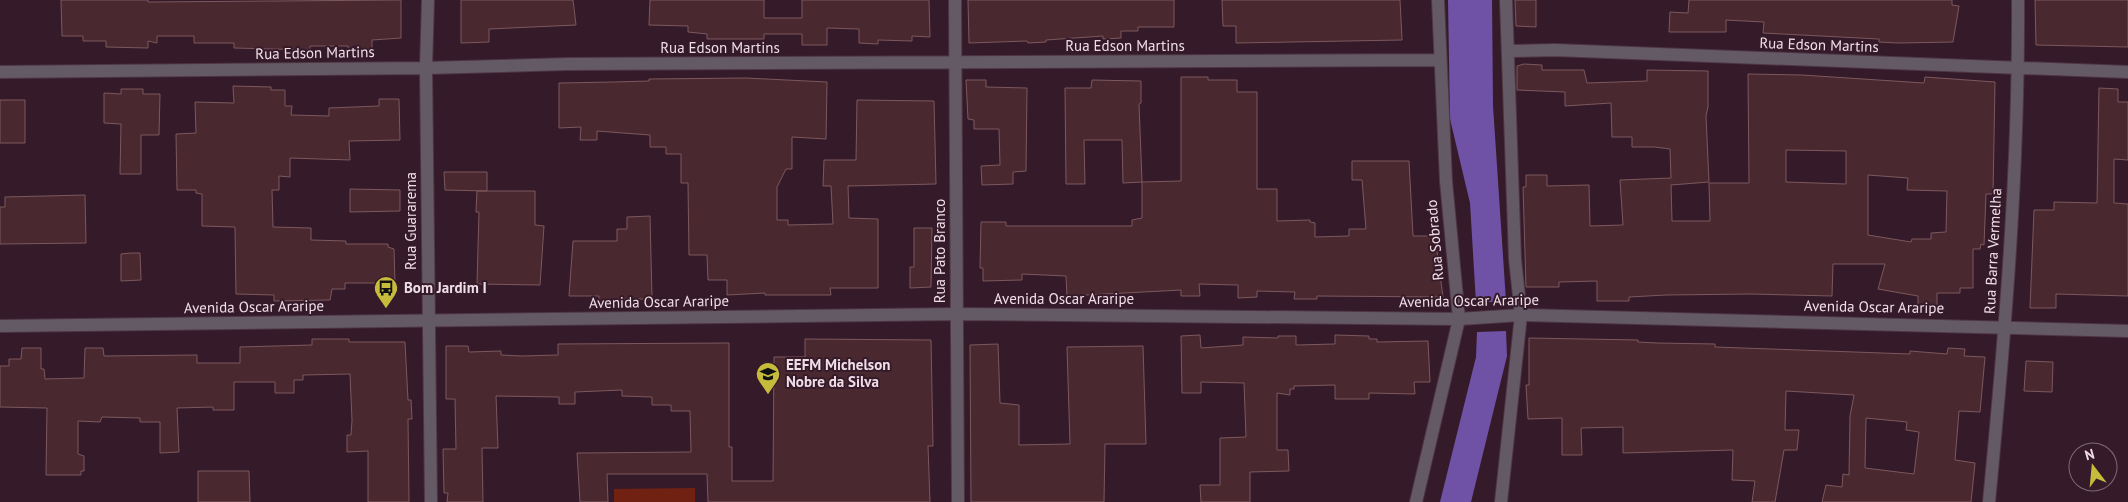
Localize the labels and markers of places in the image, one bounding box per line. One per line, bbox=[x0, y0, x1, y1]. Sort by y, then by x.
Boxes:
bus stop icon: Bom Jardim I bbox=[373, 275, 399, 309]
place label: Bom Jardim I bbox=[404, 278, 487, 297]
place label: EEFM Michelson Nobre da Silva bbox=[786, 355, 890, 391]
school or university icon: EEFM Michelson Nobre da Silva bbox=[755, 361, 781, 395]

